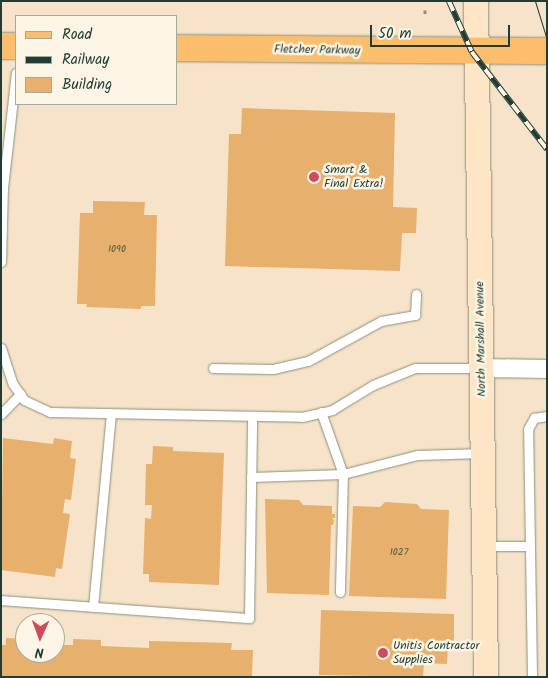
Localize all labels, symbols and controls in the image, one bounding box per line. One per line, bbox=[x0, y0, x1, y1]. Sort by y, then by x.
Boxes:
legend bbox=[15, 15, 178, 105]
scale bar bbox=[373, 15, 513, 47]
text: 50 m bbox=[378, 22, 412, 46]
text: Road bbox=[62, 23, 92, 47]
street label: Fletcher Parkway bbox=[274, 42, 360, 58]
text: Railway bbox=[62, 48, 109, 72]
text: Building bbox=[62, 73, 112, 97]
place label: Smart & Final Extra! bbox=[324, 163, 384, 191]
marker: Smart & Final Extra! bbox=[308, 171, 320, 183]
house number: 1090 bbox=[108, 244, 126, 256]
street label: North Marshall Avenue bbox=[473, 281, 489, 397]
house number: 1027 bbox=[390, 547, 408, 559]
north arrow bbox=[15, 613, 65, 663]
place label: Unitis Contractor Supplies bbox=[393, 639, 480, 667]
text: N bbox=[35, 641, 44, 663]
marker: Unitis Contractor Supplies bbox=[377, 647, 389, 659]

